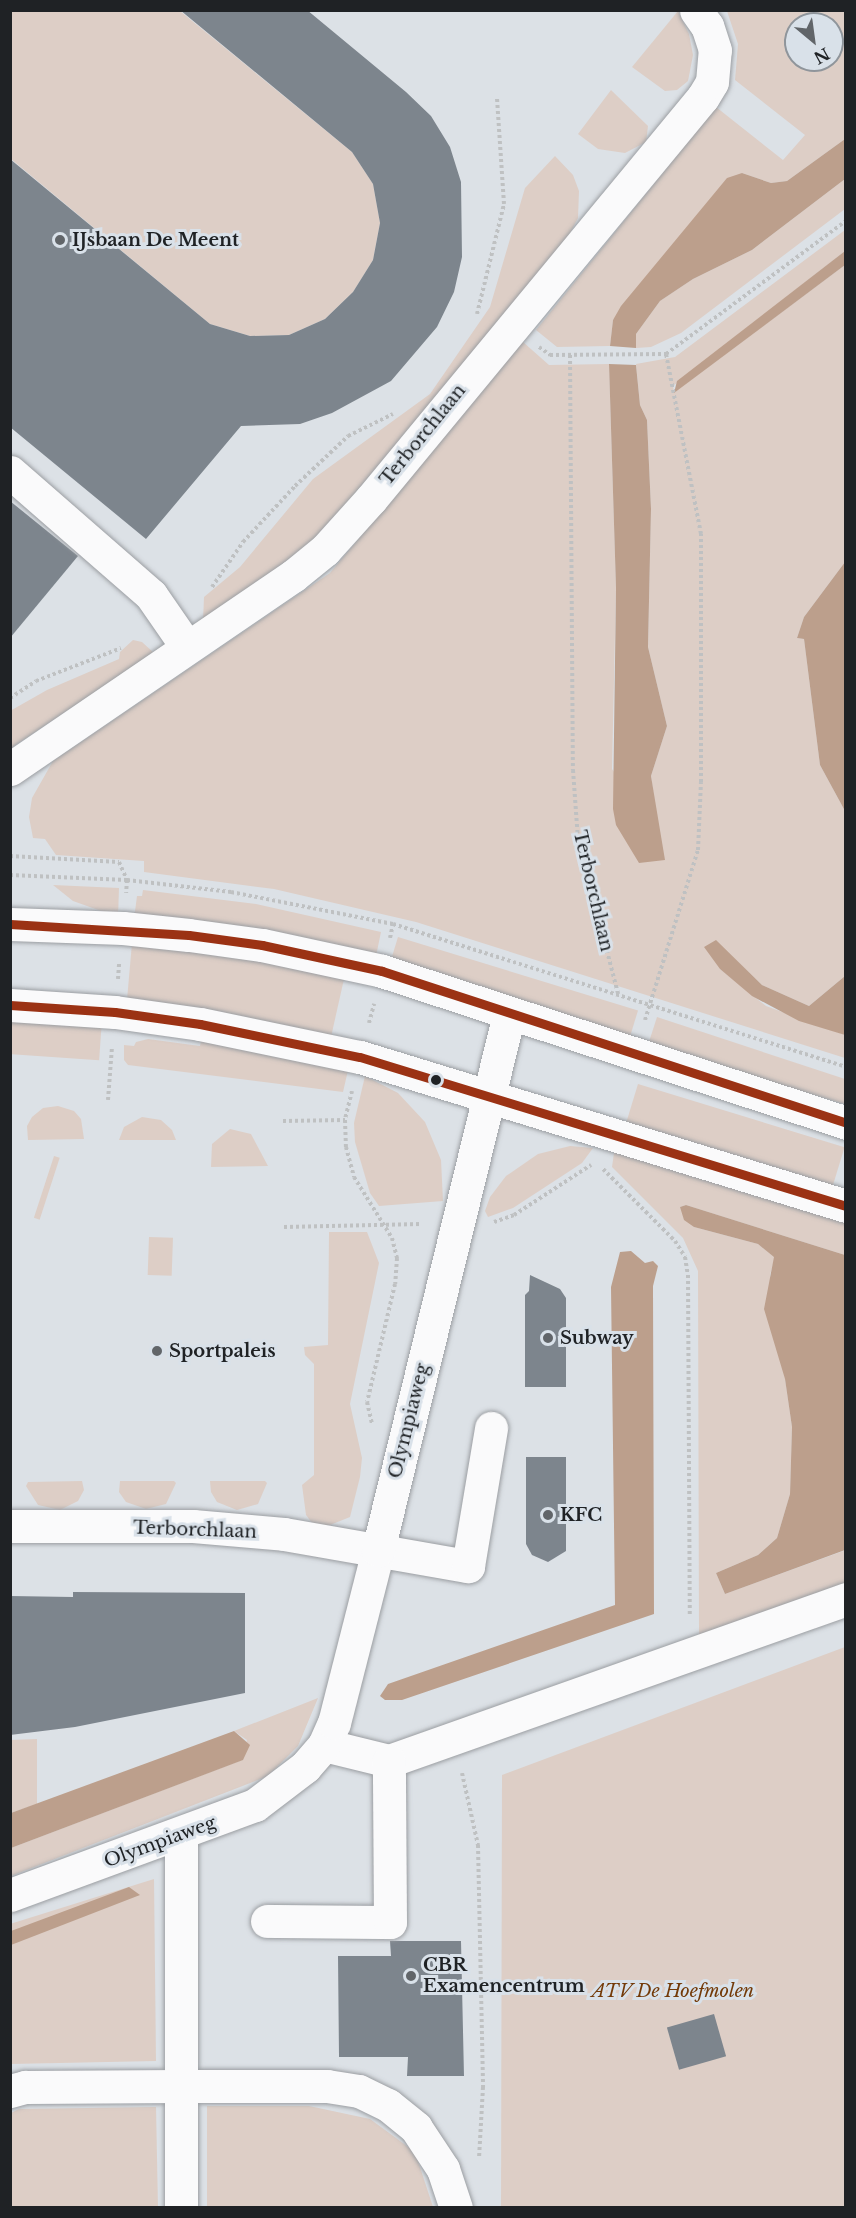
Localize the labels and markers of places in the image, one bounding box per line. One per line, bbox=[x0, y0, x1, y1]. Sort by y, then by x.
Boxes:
place label: IJsbaan De Meent bbox=[72, 229, 239, 251]
marker: IJsbaan De Meent bbox=[53, 233, 67, 247]
unlabelled marker bbox=[430, 1074, 442, 1086]
place label: Subway bbox=[560, 1327, 634, 1349]
marker: Subway bbox=[541, 1331, 555, 1345]
place label: Sportpaleis bbox=[169, 1340, 276, 1362]
marker: Sportpaleis bbox=[150, 1344, 164, 1358]
place label: KFC bbox=[560, 1504, 602, 1526]
marker: KFC bbox=[541, 1508, 555, 1522]
place label: CBR Examencentrum bbox=[423, 1955, 585, 1998]
marker: CBR Examencentrum bbox=[404, 1969, 418, 1983]

